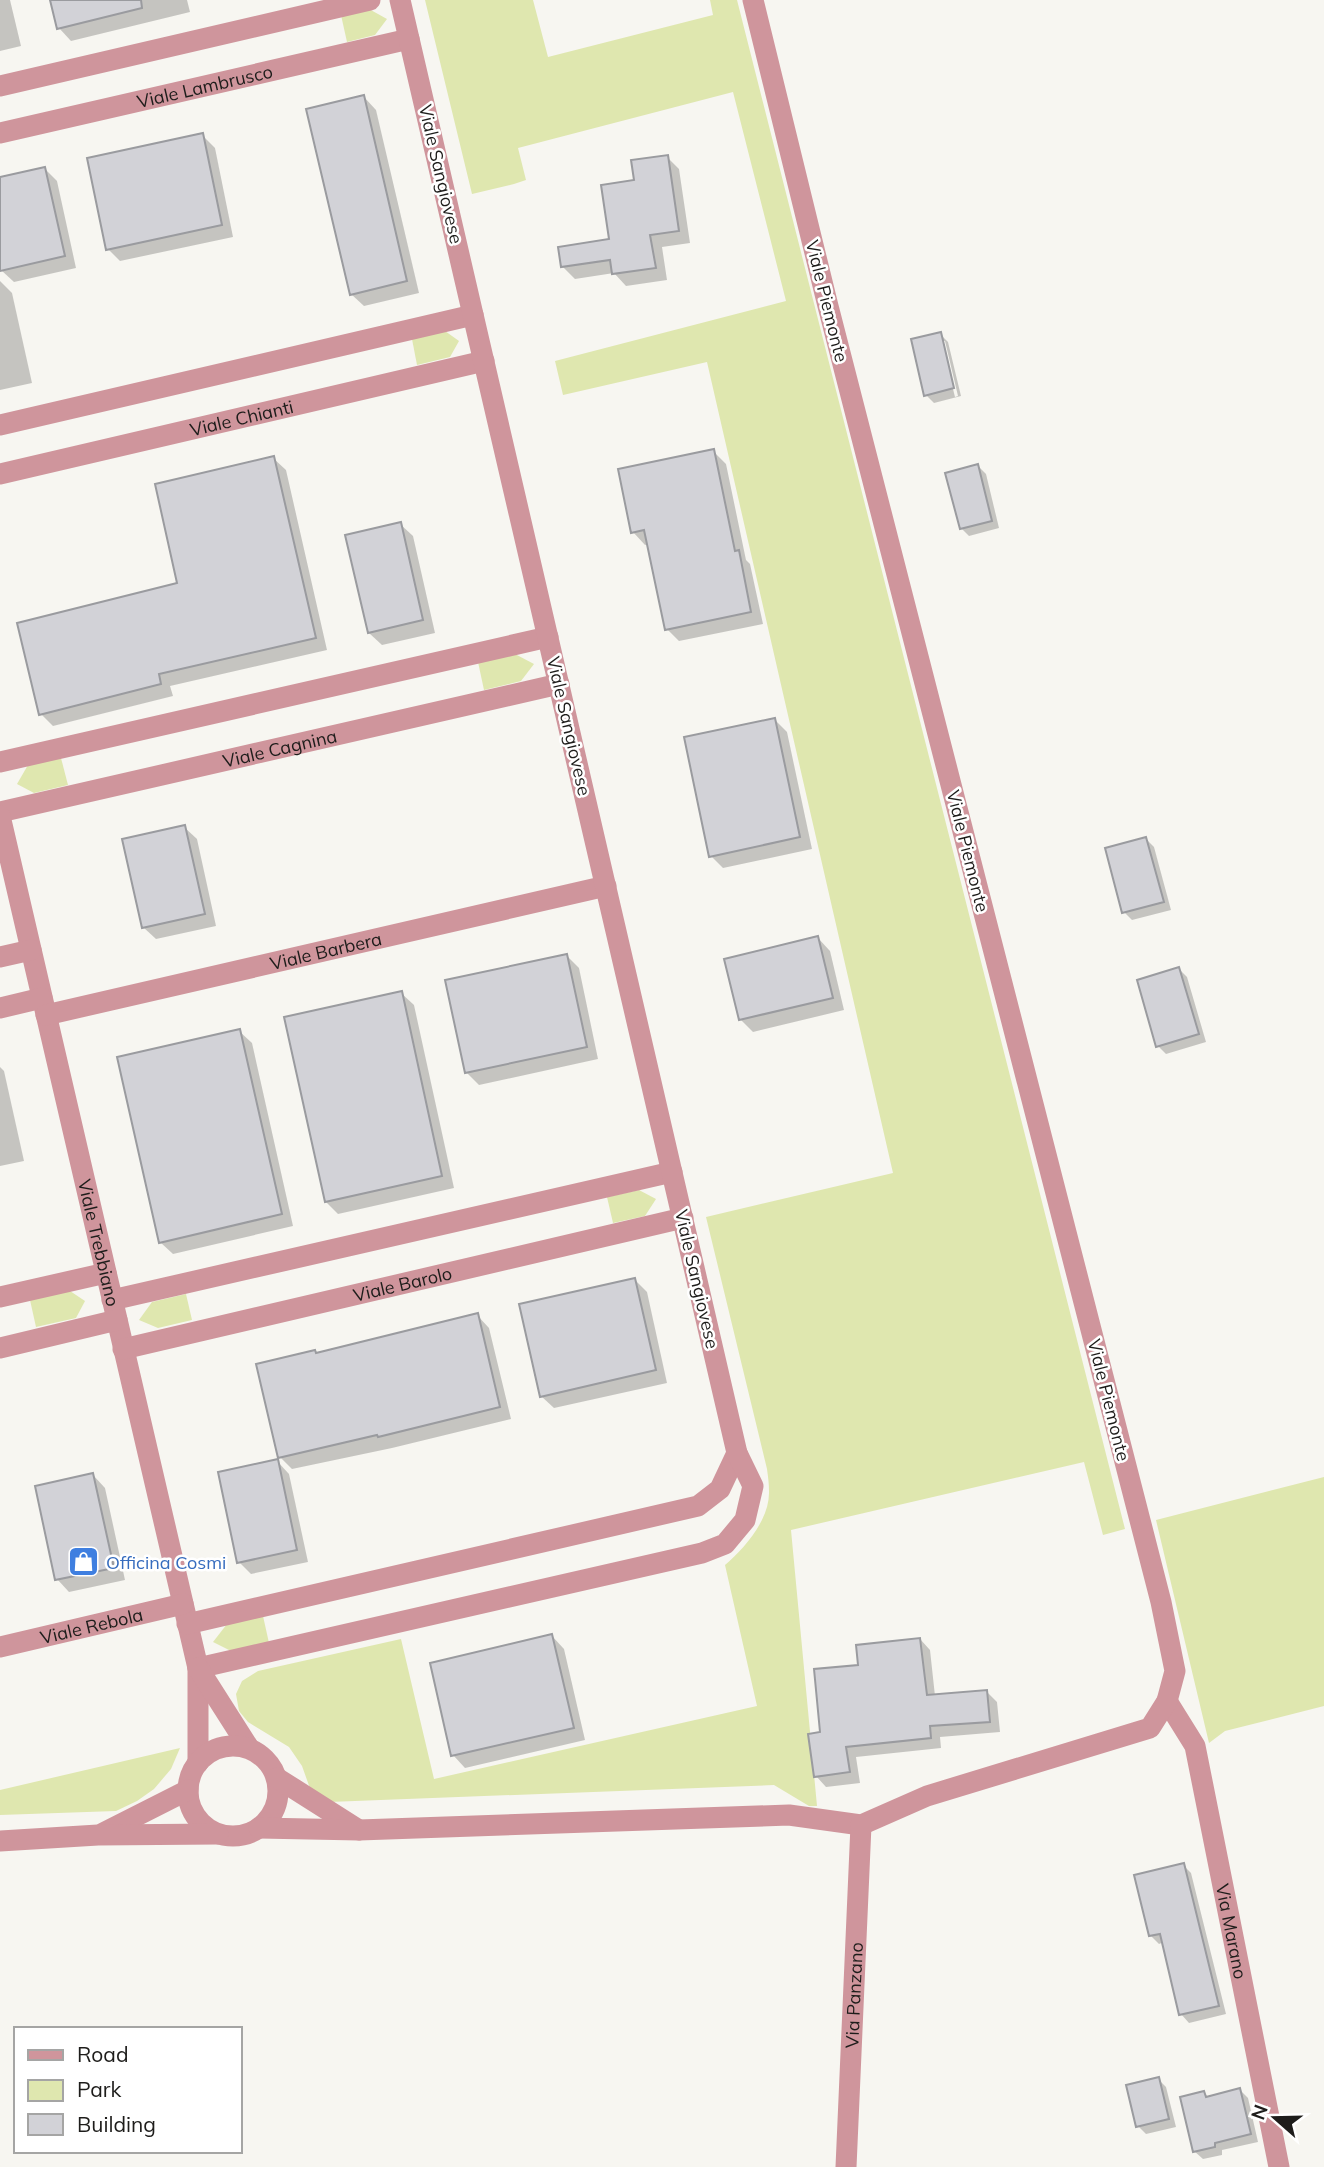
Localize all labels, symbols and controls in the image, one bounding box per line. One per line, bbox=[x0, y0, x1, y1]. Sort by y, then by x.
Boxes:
street label: Viale Lambrusco bbox=[135, 59, 275, 113]
street label: Viale Sangiovese bbox=[414, 102, 468, 246]
street label: Viale Piemonte bbox=[801, 238, 853, 364]
street label: Viale Chianti bbox=[187, 394, 296, 441]
street label: Viale Sangiovese bbox=[542, 654, 596, 798]
street label: Viale Cagnina bbox=[220, 724, 339, 772]
street label: Viale Piemonte bbox=[942, 788, 994, 914]
street label: Viale Barbera bbox=[268, 927, 384, 975]
street label: Viale Trebbiano bbox=[73, 1177, 125, 1308]
street label: Viale Sangiovese bbox=[670, 1207, 724, 1351]
street label: Viale Barolo bbox=[351, 1261, 454, 1306]
street label: Viale Piemonte bbox=[1083, 1337, 1135, 1463]
shop icon: Officina Cosmi bbox=[66, 1545, 100, 1579]
place label: Officina Cosmi bbox=[106, 1551, 226, 1574]
street label: Viale Rebola bbox=[38, 1602, 145, 1649]
street label: Via Marano bbox=[1211, 1882, 1253, 1981]
street label: Via Panzano bbox=[840, 1942, 867, 2049]
legend bbox=[14, 2027, 242, 2153]
text: Road bbox=[77, 2041, 128, 2067]
text: Park bbox=[77, 2076, 121, 2102]
north arrow bbox=[1240, 2083, 1310, 2153]
text: N bbox=[1245, 2101, 1273, 2123]
text: Building bbox=[77, 2111, 156, 2137]

